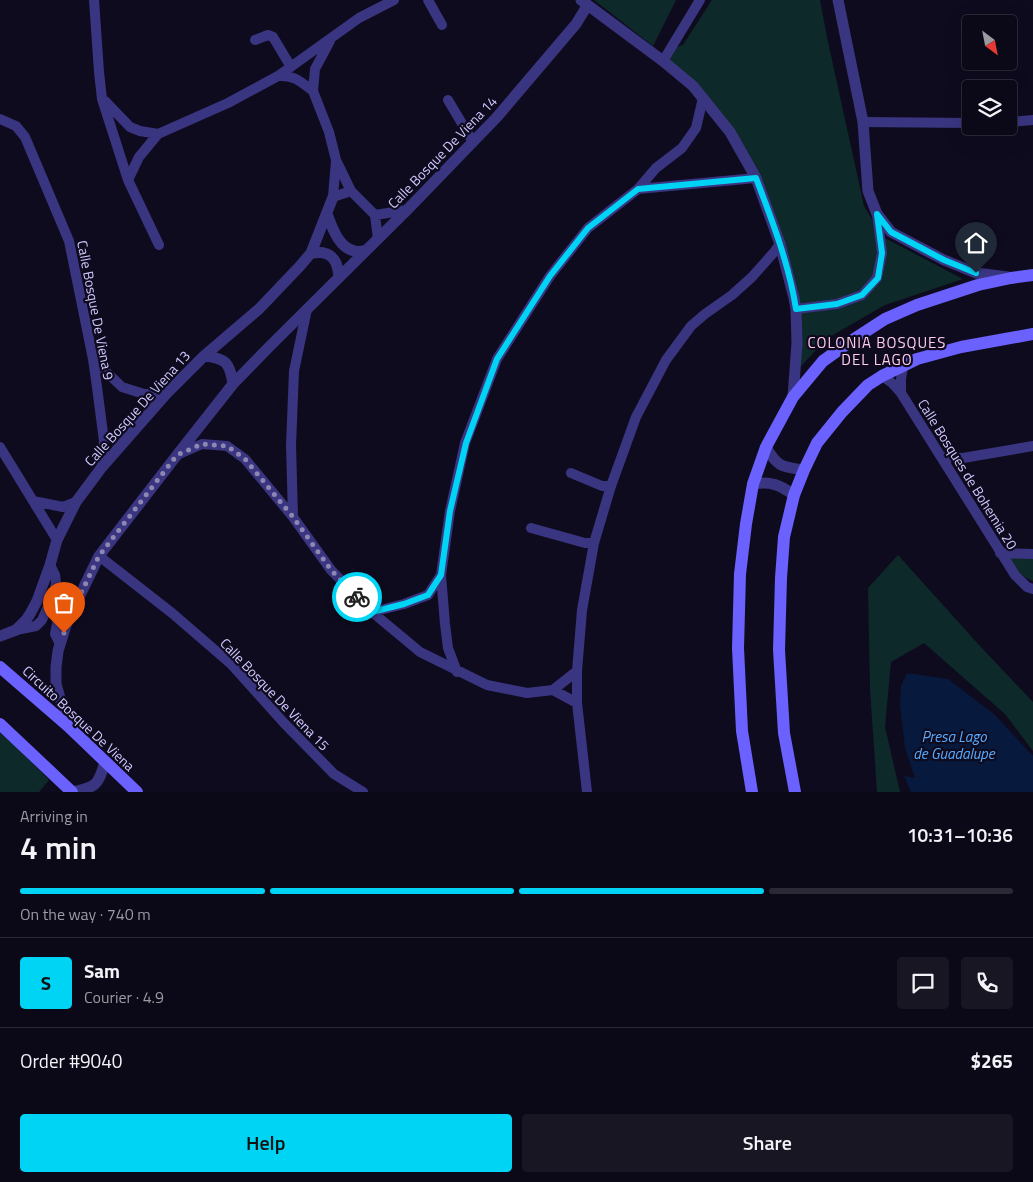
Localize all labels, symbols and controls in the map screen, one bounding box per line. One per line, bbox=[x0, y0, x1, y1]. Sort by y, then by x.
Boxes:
north arrow bbox=[962, 15, 1018, 70]
map controls bbox=[962, 15, 1017, 135]
button: layers bbox=[962, 80, 1017, 135]
street label: Calle Bosque De Viena 14 bbox=[383, 91, 502, 213]
pin bbox=[955, 222, 997, 273]
icon: home bbox=[962, 229, 990, 257]
street label: Calle Bosque De Viena 9 bbox=[72, 238, 120, 382]
district label: COLONIA BOSQUES DEL LAGO bbox=[808, 331, 946, 371]
street label: Calle Bosque De Viena 13 bbox=[79, 345, 195, 471]
street label: Calle Bosques de Bohemia 20 bbox=[913, 395, 1023, 553]
courier bbox=[332, 572, 382, 622]
pin bbox=[43, 582, 85, 633]
icon: bike bbox=[343, 583, 371, 611]
icon: bag bbox=[50, 589, 78, 617]
street label: Calle Bosque De Viena 15 bbox=[216, 633, 335, 755]
street label: Circuito Bosque De Viena bbox=[18, 660, 140, 776]
water label: Presa Lago de Guadalupe bbox=[913, 725, 996, 765]
text: Arriving in bbox=[20, 804, 88, 828]
text: 10:31–10:36 bbox=[907, 820, 1013, 849]
text: 4 min bbox=[20, 823, 97, 871]
text: On the way · 740 m bbox=[20, 902, 151, 926]
text: Sam bbox=[84, 956, 120, 985]
button: chat bbox=[897, 957, 949, 1009]
button: phone bbox=[961, 957, 1013, 1009]
text: S bbox=[41, 968, 51, 997]
text: Courier · 4.9 bbox=[84, 985, 164, 1009]
text: Order #9040 bbox=[20, 1046, 122, 1075]
text: $265 bbox=[970, 1046, 1013, 1075]
button: Help bbox=[20, 1114, 512, 1172]
button: Share bbox=[522, 1114, 1013, 1172]

